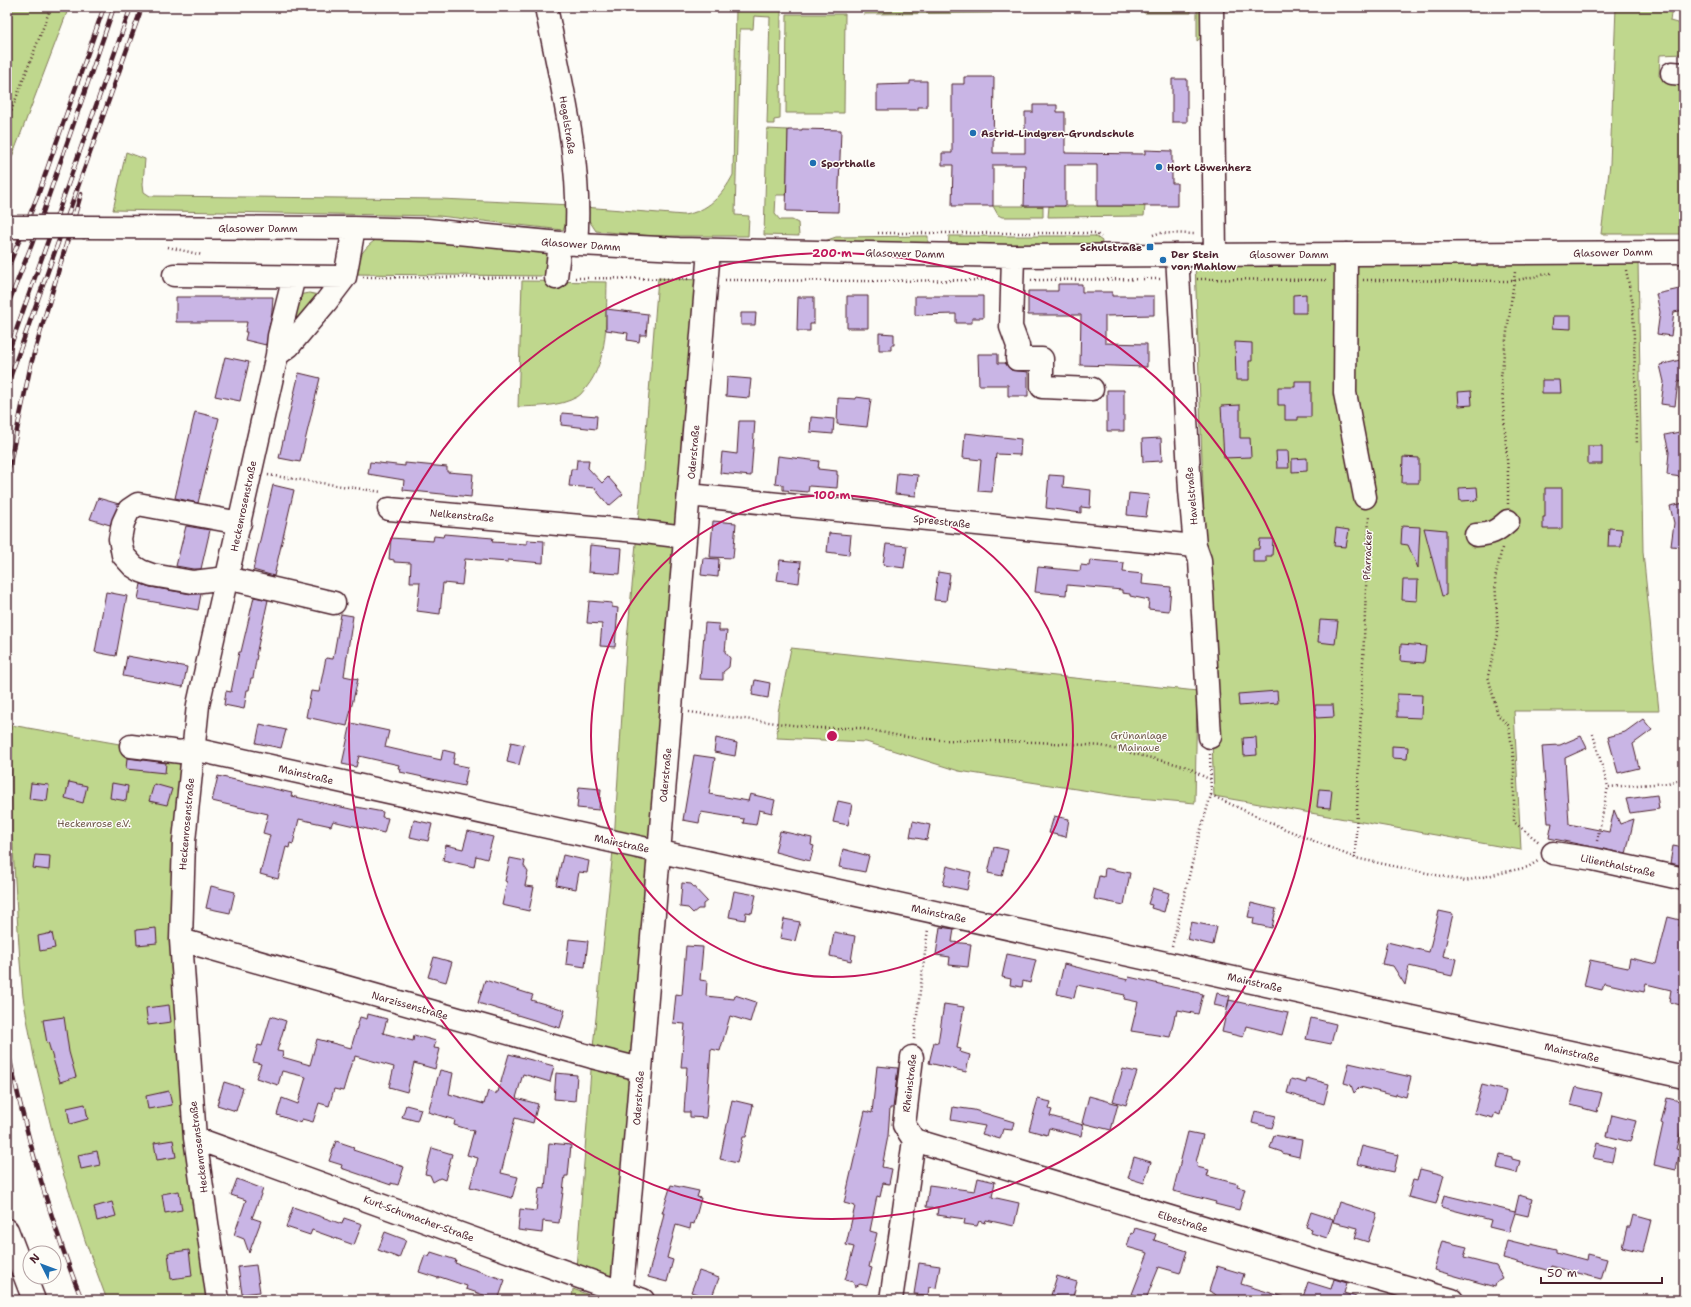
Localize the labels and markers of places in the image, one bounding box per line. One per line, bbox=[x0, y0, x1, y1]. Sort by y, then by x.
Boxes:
place label: Astrid-Lindgren-Grundschule bbox=[981, 127, 1134, 140]
marker: Astrid-Lindgren-Grundschule bbox=[968, 128, 978, 138]
place label: Sporthalle bbox=[821, 157, 875, 170]
marker: Sporthalle bbox=[808, 158, 818, 168]
place label: Hort Löwenherz bbox=[1167, 161, 1252, 174]
marker: Hort Löwenherz bbox=[1154, 162, 1164, 172]
place label: Schulstraße bbox=[1080, 241, 1142, 254]
marker: Schulstraße bbox=[1145, 242, 1155, 252]
place label: Der Stein von Mahlow bbox=[1171, 248, 1236, 273]
marker: Der Stein von Mahlow bbox=[1158, 255, 1168, 265]
centre of rings bbox=[825, 729, 839, 743]

